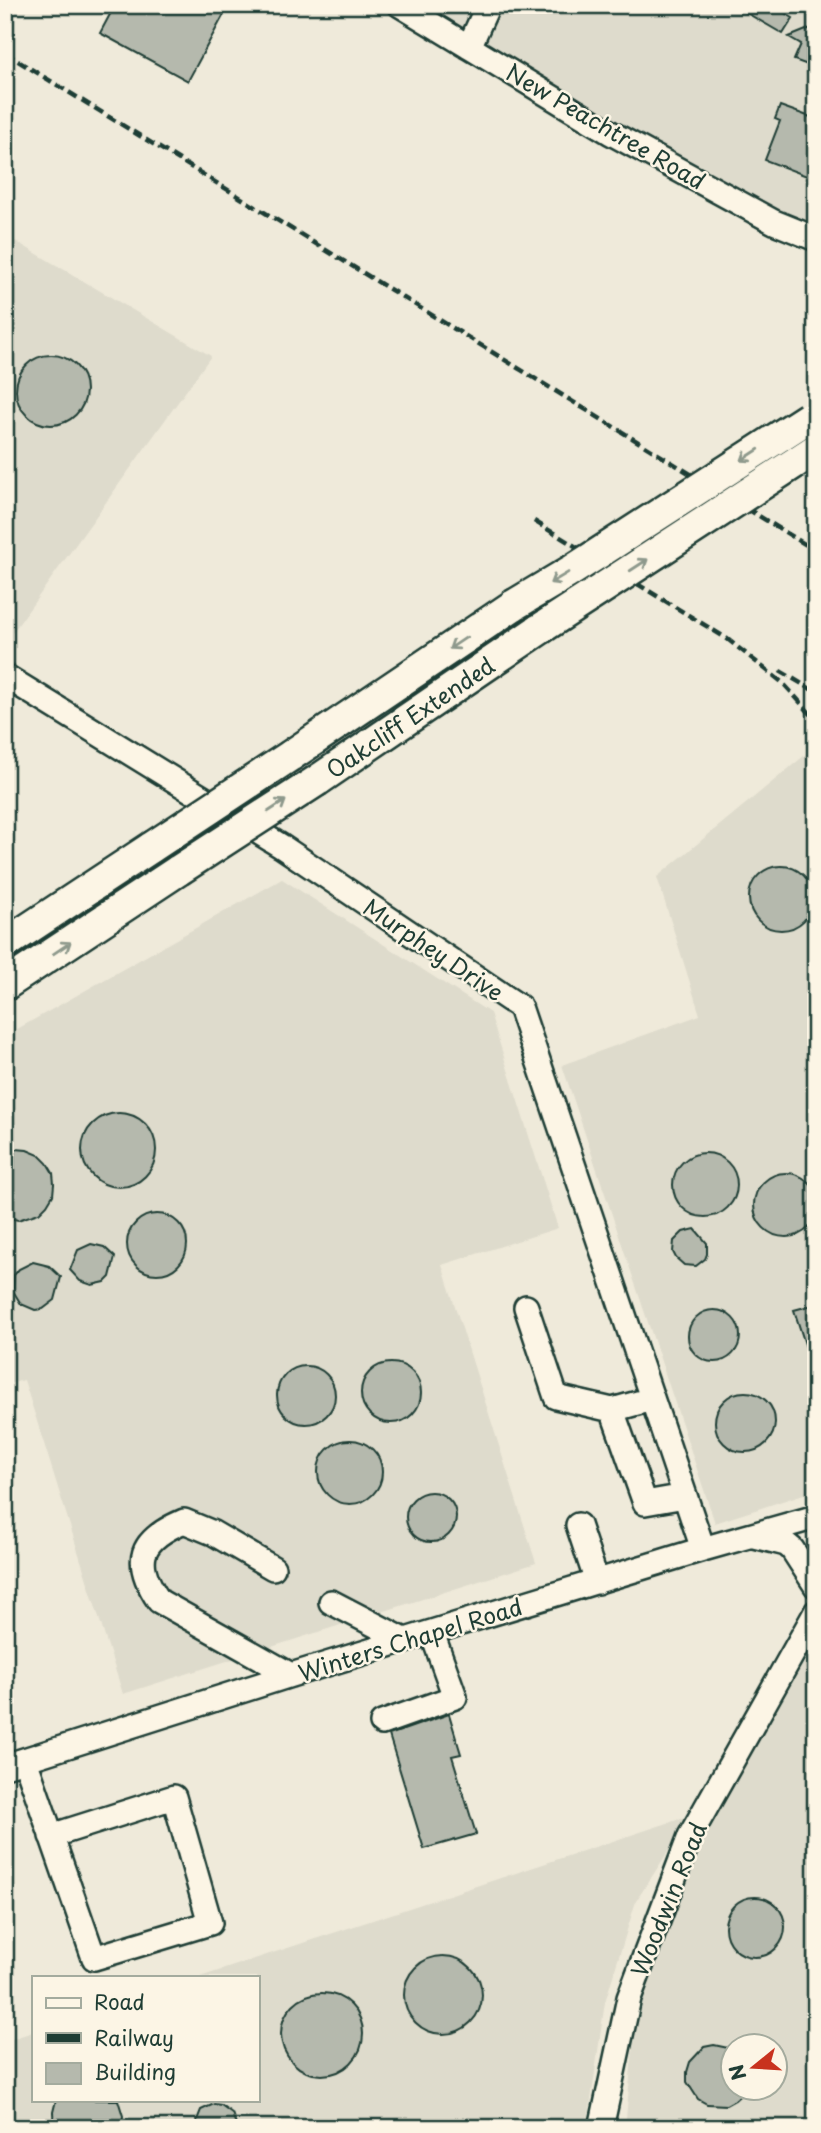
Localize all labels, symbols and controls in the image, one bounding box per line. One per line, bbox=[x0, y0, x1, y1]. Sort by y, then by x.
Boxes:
street label: New Peachtree Road bbox=[500, 54, 712, 198]
one-way arrow bbox=[741, 448, 761, 462]
one-way arrow bbox=[628, 558, 648, 572]
one-way arrow bbox=[550, 572, 570, 586]
one-way arrow bbox=[449, 636, 468, 650]
street label: Oakcliff Extended bbox=[319, 648, 501, 786]
one-way arrow bbox=[267, 799, 287, 813]
street label: Murphey Drive bbox=[357, 889, 511, 1009]
one-way arrow bbox=[52, 940, 71, 955]
street label: Winters Chapel Road bbox=[294, 1588, 526, 1690]
street label: Woodwin Road bbox=[621, 1816, 715, 1982]
legend bbox=[32, 1976, 259, 2102]
text: Road bbox=[94, 1985, 145, 2017]
text: Railway bbox=[94, 2021, 174, 2053]
north arrow bbox=[720, 2032, 790, 2102]
text: Building bbox=[94, 2055, 176, 2087]
text: N bbox=[721, 2061, 753, 2084]

